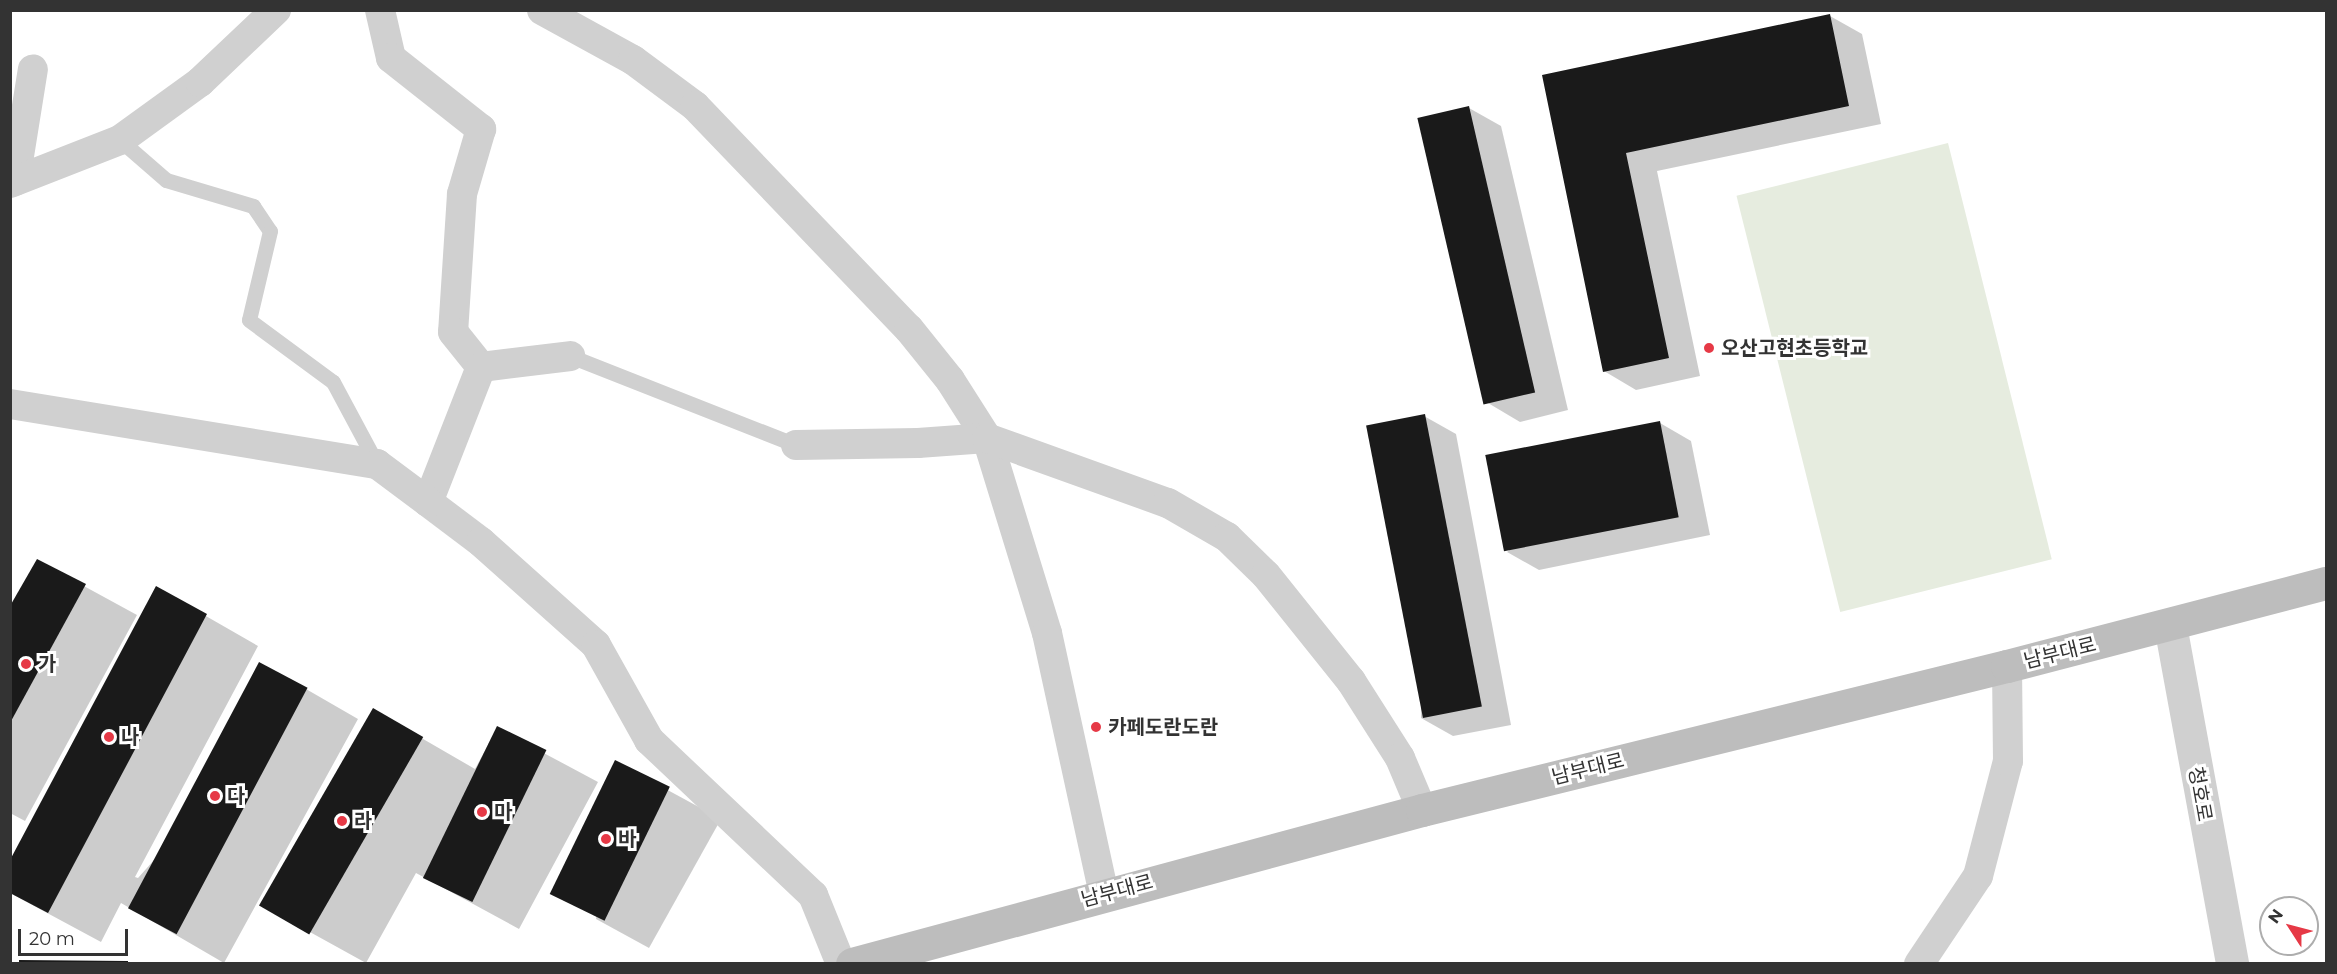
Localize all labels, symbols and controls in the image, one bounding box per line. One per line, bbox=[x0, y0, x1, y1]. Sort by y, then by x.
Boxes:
place label: 오산고현초등학교 bbox=[1721, 336, 1868, 360]
marker: 오산고현초등학교 bbox=[1702, 341, 1716, 355]
street label: 남부대로 bbox=[2021, 632, 2099, 674]
place label: 가 bbox=[38, 652, 56, 676]
marker: 가 bbox=[19, 657, 33, 671]
place label: 카페도란도란 bbox=[1108, 715, 1218, 739]
marker: 카페도란도란 bbox=[1089, 720, 1103, 734]
place label: 나 bbox=[121, 725, 139, 749]
marker: 나 bbox=[102, 730, 116, 744]
street label: 남부대로 bbox=[1549, 748, 1627, 790]
street label: 청호로 bbox=[2183, 765, 2217, 823]
place label: 다 bbox=[227, 784, 245, 808]
marker: 다 bbox=[208, 789, 222, 803]
place label: 마 bbox=[494, 800, 512, 824]
marker: 마 bbox=[475, 805, 489, 819]
place label: 라 bbox=[354, 809, 372, 833]
marker: 라 bbox=[335, 814, 349, 828]
place label: 바 bbox=[618, 827, 636, 851]
marker: 바 bbox=[599, 832, 613, 846]
street label: 남부대로 bbox=[1078, 870, 1156, 912]
north arrow bbox=[2259, 896, 2319, 956]
text: N bbox=[2264, 905, 2287, 927]
scale bar bbox=[21, 917, 130, 955]
text: 20 m bbox=[29, 928, 75, 950]

